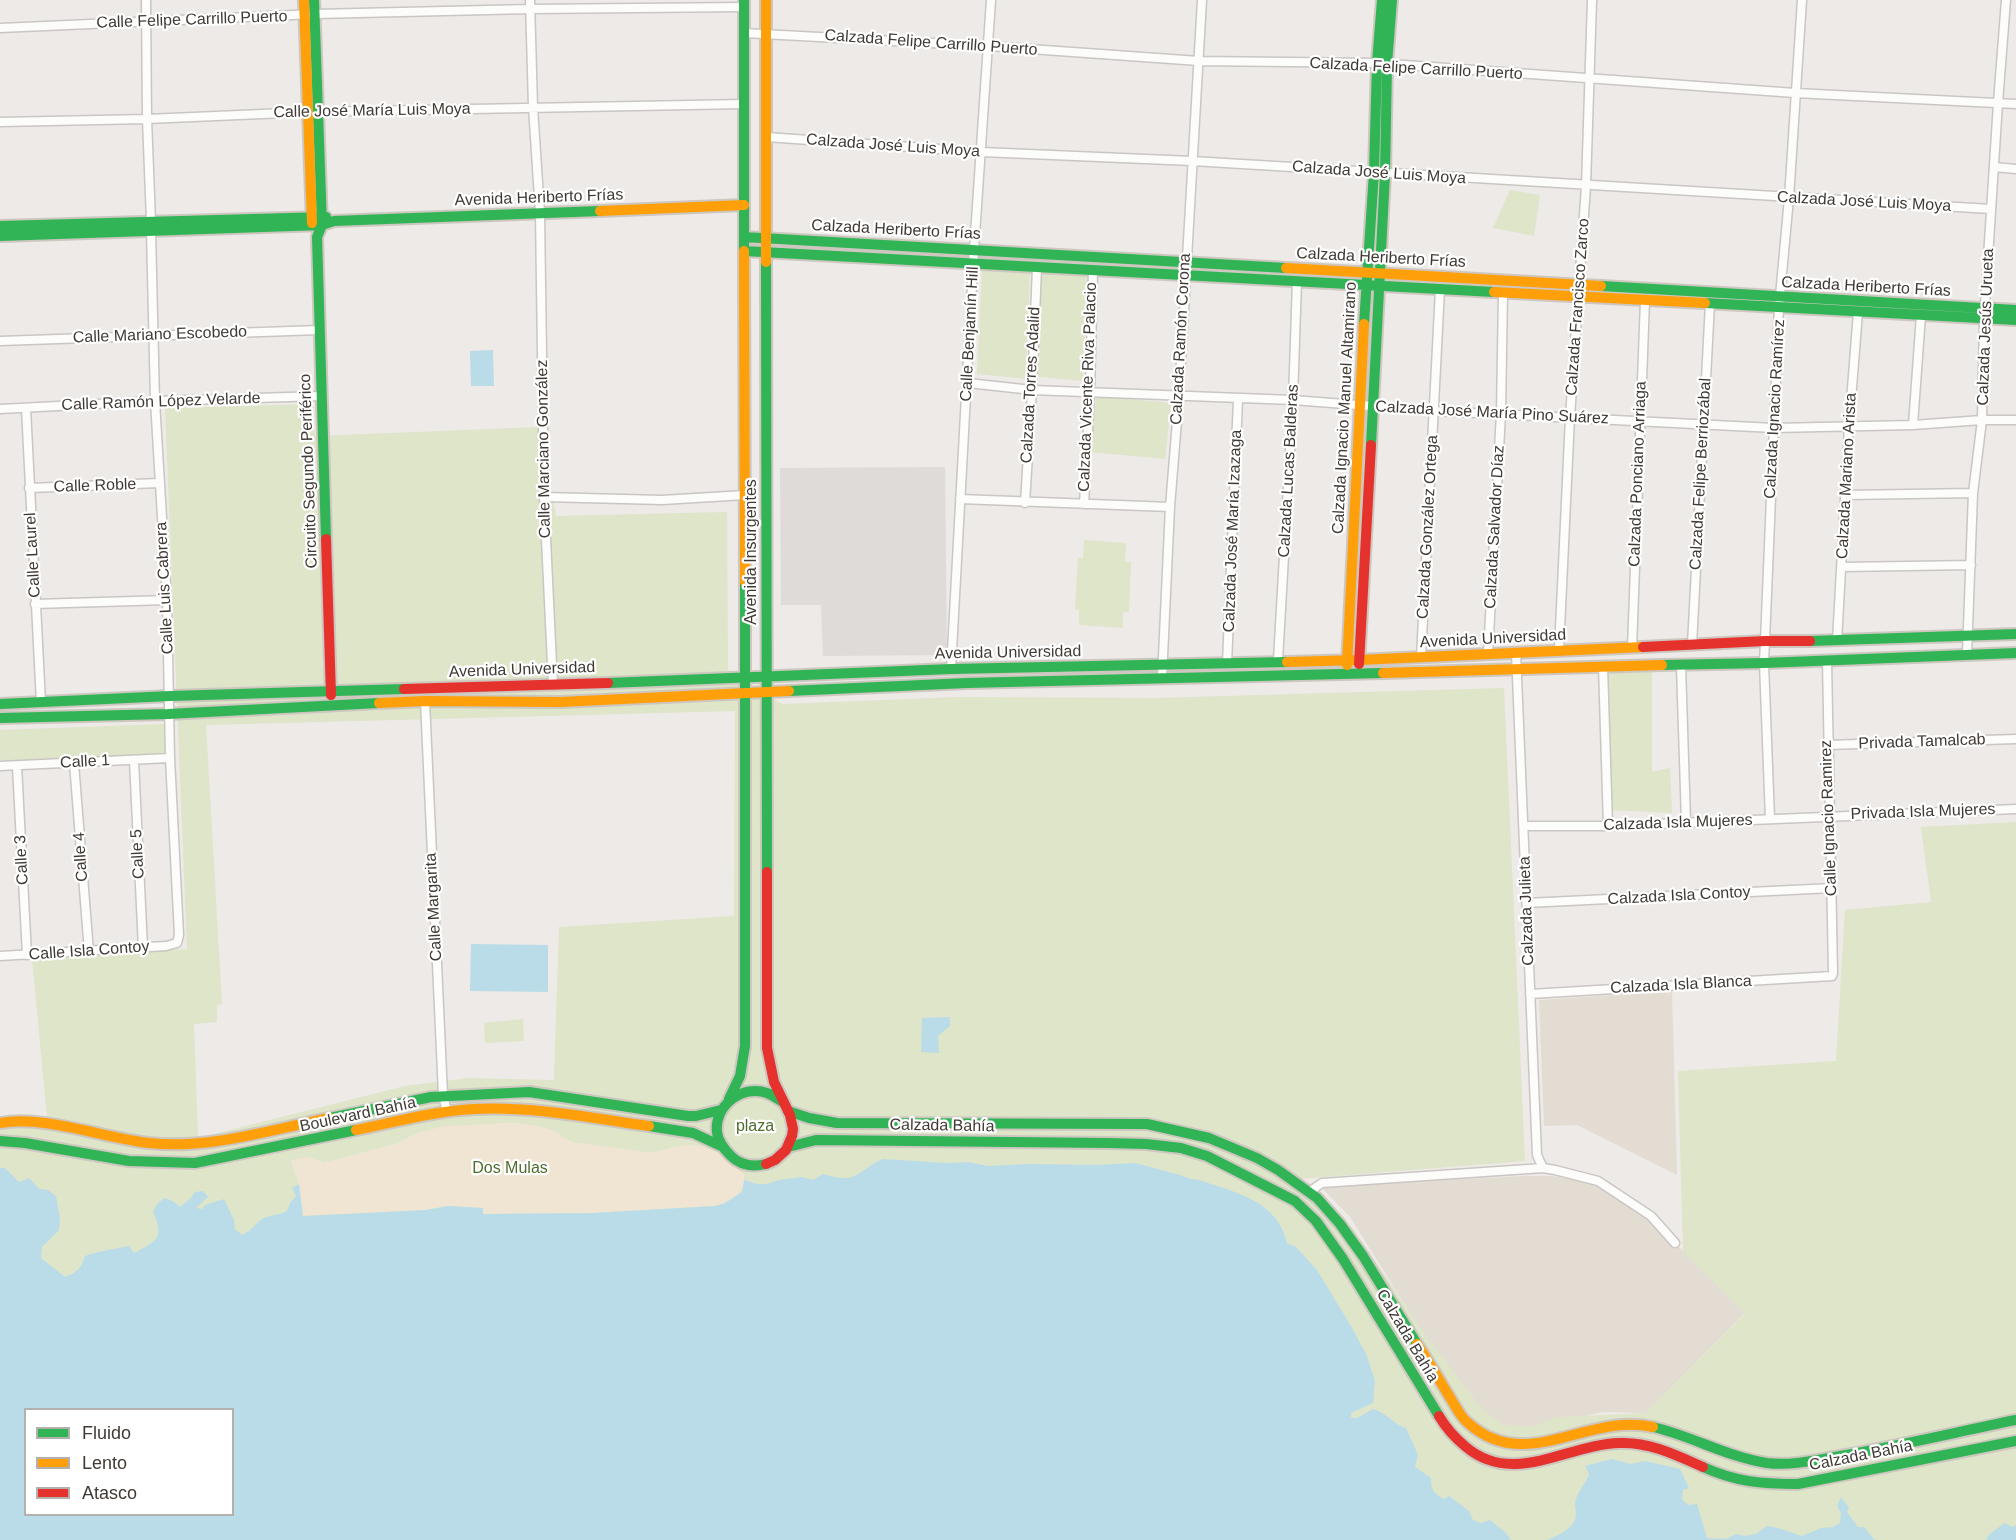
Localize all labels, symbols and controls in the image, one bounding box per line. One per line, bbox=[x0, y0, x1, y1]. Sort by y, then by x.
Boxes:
street label: Calle Felipe Carrillo Puerto bbox=[96, 7, 288, 33]
street label: Calzada Felipe Carrillo Puerto bbox=[824, 26, 1038, 60]
street label: Calzada Felipe Carrillo Puerto bbox=[1309, 54, 1523, 84]
street label: Calle José María Luis Moya bbox=[273, 100, 471, 122]
street label: Calzada José Luis Moya bbox=[805, 130, 981, 162]
street label: Calzada José Luis Moya bbox=[1291, 157, 1467, 189]
street label: Avenida Heriberto Frías bbox=[454, 185, 624, 211]
street label: Calzada José Luis Moya bbox=[1776, 188, 1952, 216]
street label: Calzada Heriberto Frías bbox=[811, 216, 981, 244]
street label: Calzada Francisco Zarco bbox=[1562, 218, 1594, 396]
street label: Calzada Heriberto Frías bbox=[1296, 244, 1466, 272]
street label: Calzada Jesús Urueta bbox=[1974, 248, 1998, 406]
street label: Calzada Ramón Corona bbox=[1167, 253, 1195, 425]
street label: Calle Benjamín Hill bbox=[957, 266, 983, 402]
street label: Calzada Heriberto Frías bbox=[1781, 273, 1951, 301]
street label: Calzada Ignacio Manuel Altamirano bbox=[1329, 281, 1361, 535]
street label: Calzada Vicente Riva Palacio bbox=[1075, 282, 1101, 492]
street label: Calzada Torres Adalid bbox=[1017, 306, 1045, 464]
street label: Calzada Ignacio Ramírez bbox=[1761, 319, 1789, 499]
street label: Calle Mariano Escobedo bbox=[73, 322, 247, 348]
street label: Calle Marciano González bbox=[533, 359, 555, 539]
street label: Circuito Segundo Periférico bbox=[296, 373, 322, 569]
street label: Calzada Felipe Berriozábal bbox=[1686, 378, 1716, 570]
street label: Calzada Ponciano Arriaga bbox=[1625, 381, 1651, 567]
street label: Calzada Lucas Balderas bbox=[1275, 384, 1303, 558]
street label: Calle Ramón López Velarde bbox=[61, 389, 261, 415]
street label: Calzada Mariano Arista bbox=[1833, 392, 1861, 560]
street label: Calzada José María Pino Suárez bbox=[1375, 397, 1609, 429]
street label: Calzada José María Izazaga bbox=[1220, 429, 1246, 633]
street label: Calzada González Ortega bbox=[1414, 435, 1442, 619]
street label: Calzada Salvador Díaz bbox=[1481, 445, 1509, 609]
street label: Calle Roble bbox=[53, 475, 137, 497]
street label: Avenida Insurgentes bbox=[742, 479, 762, 625]
street label: Calle Laurel bbox=[21, 512, 45, 598]
street label: Calle Luis Cabrera bbox=[152, 521, 178, 655]
street label: Avenida Universidad bbox=[1419, 626, 1567, 652]
street label: Avenida Universidad bbox=[935, 642, 1081, 664]
street label: Avenida Universidad bbox=[448, 658, 596, 682]
street label: Privada Tamalcab bbox=[1858, 730, 1986, 754]
street label: Calle Ignacio Ramirez bbox=[1817, 739, 1841, 897]
street label: Calle 1 bbox=[60, 751, 110, 773]
street label: Privada Isla Mujeres bbox=[1850, 800, 1996, 824]
street label: Calzada Isla Mujeres bbox=[1603, 811, 1753, 835]
street label: Calle 5 bbox=[127, 829, 149, 879]
street label: Calle 4 bbox=[70, 831, 92, 883]
street label: Calle 3 bbox=[11, 835, 33, 885]
street label: Calle Margarita bbox=[422, 852, 446, 962]
street label: Calzada Julieta bbox=[1515, 856, 1539, 966]
street label: Calzada Isla Contoy bbox=[1607, 883, 1751, 909]
street label: Calle Isla Contoy bbox=[28, 937, 150, 965]
street label: Calzada Isla Blanca bbox=[1610, 972, 1752, 998]
street label: Boulevard Bahía bbox=[298, 1093, 418, 1137]
street label: Calzada Bahía bbox=[889, 1115, 995, 1137]
park label: plaza bbox=[736, 1117, 774, 1137]
park label: Dos Mulas bbox=[472, 1159, 548, 1179]
street label: Calzada Bahía bbox=[1372, 1286, 1442, 1386]
legend bbox=[24, 1408, 234, 1516]
text: Fluido bbox=[82, 1423, 131, 1443]
street label: Calzada Bahía bbox=[1808, 1437, 1914, 1475]
text: Lento bbox=[82, 1453, 127, 1473]
text: Atasco bbox=[82, 1483, 137, 1503]

